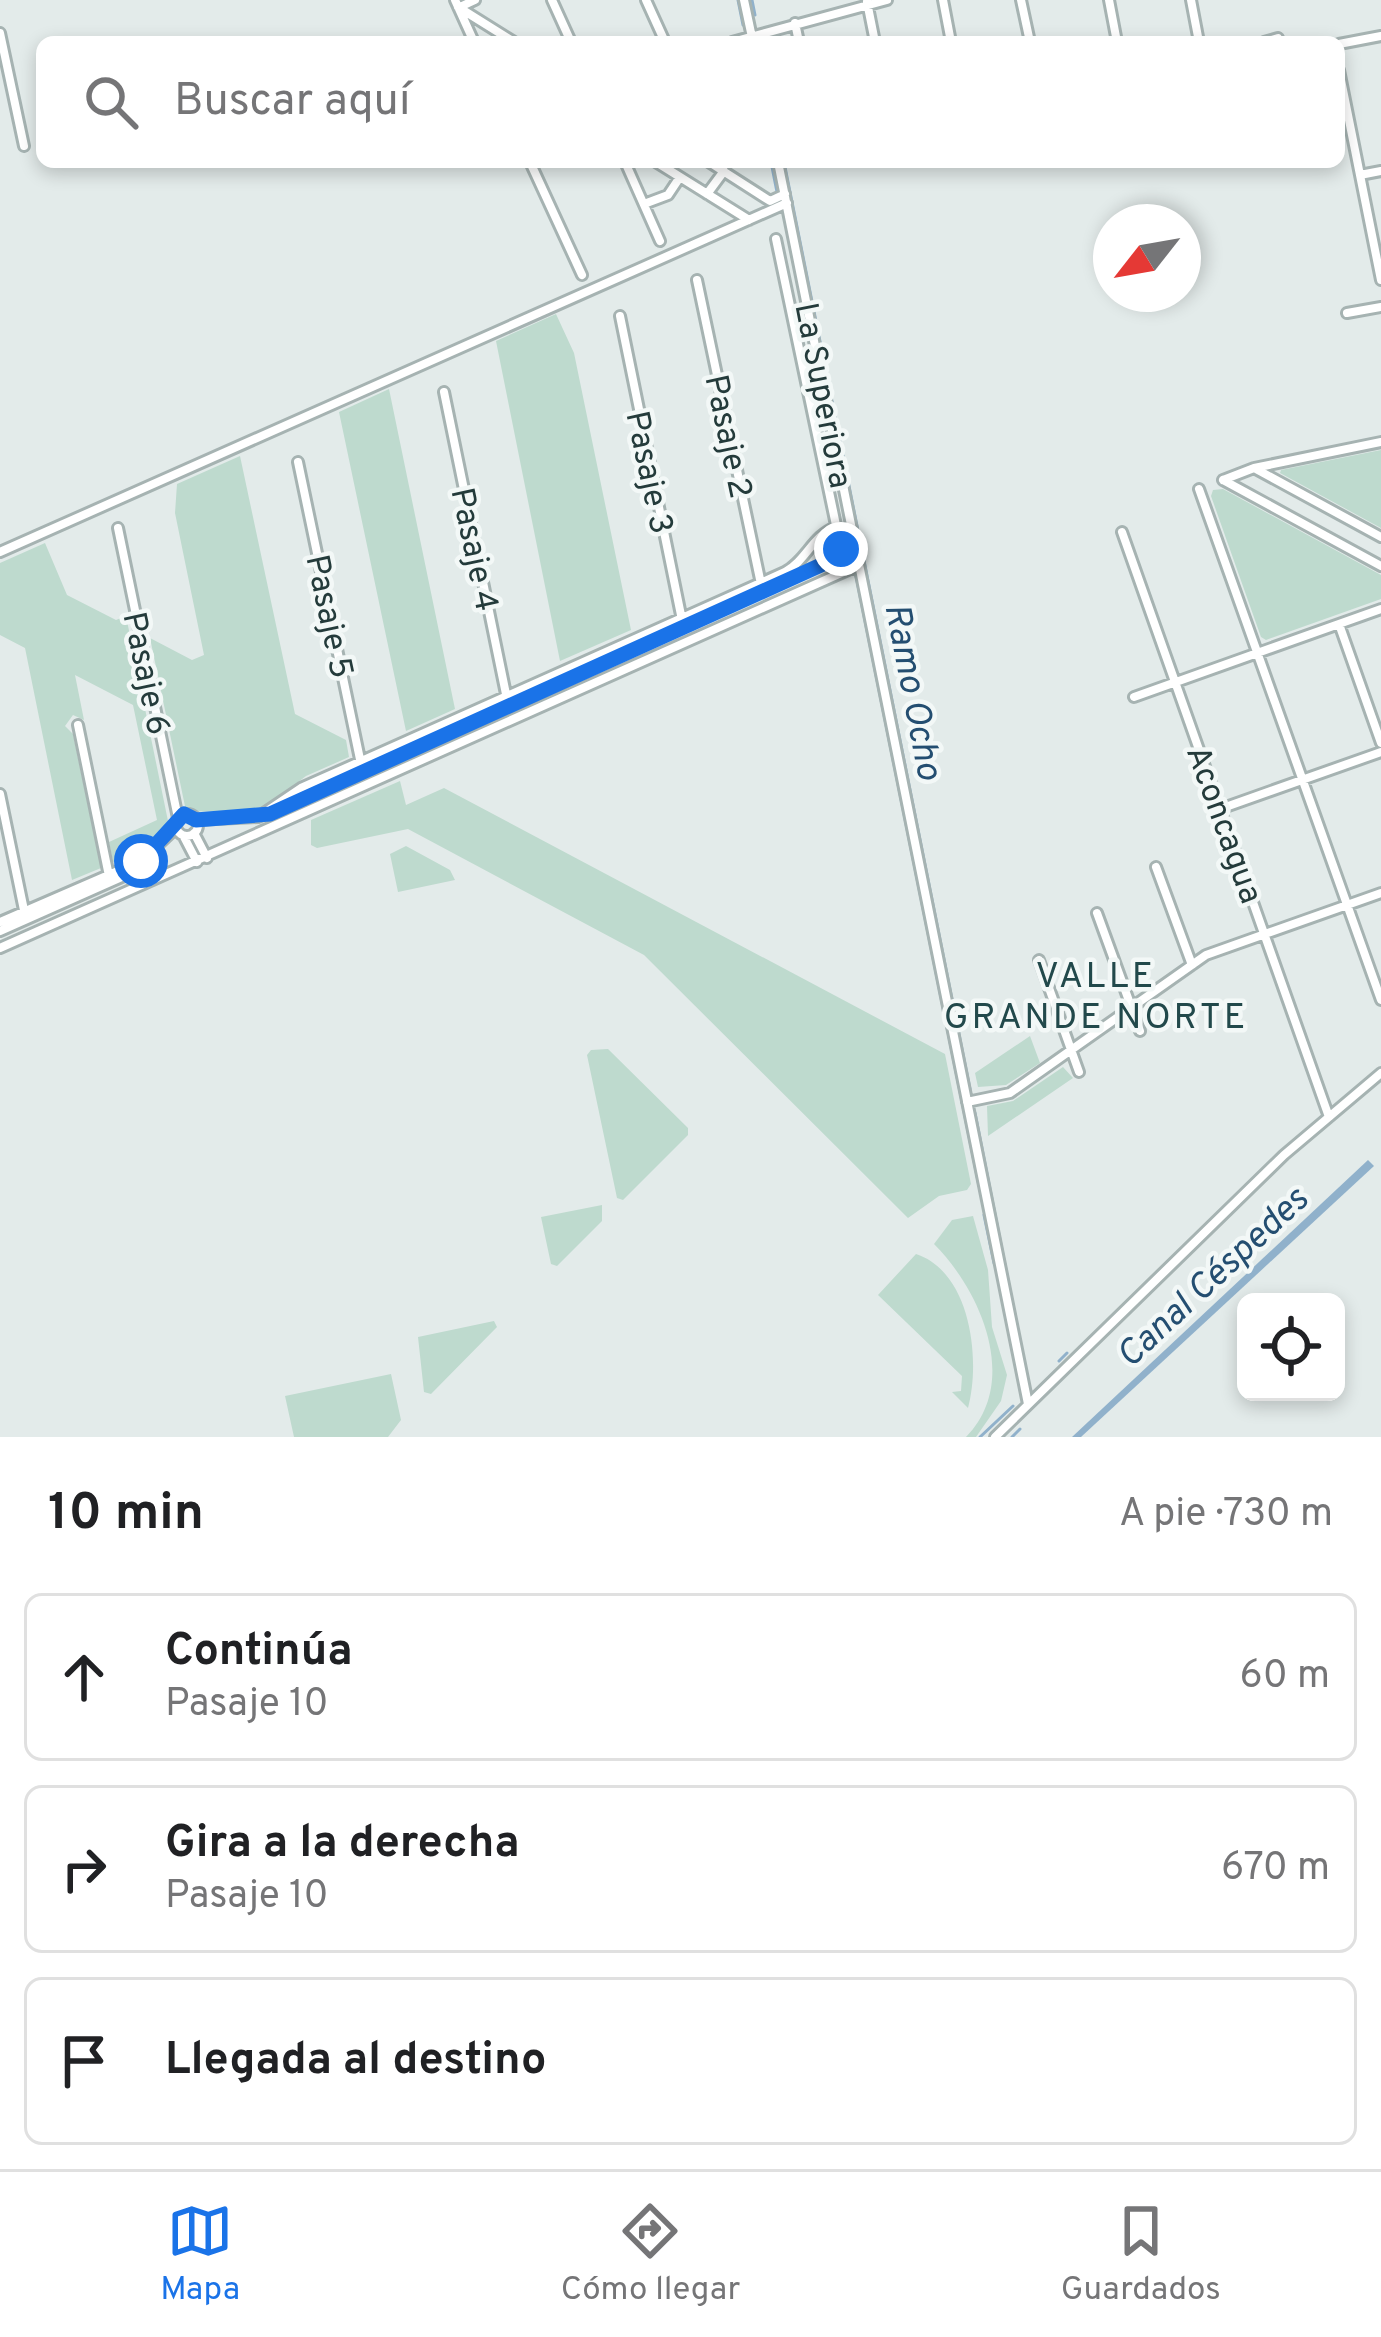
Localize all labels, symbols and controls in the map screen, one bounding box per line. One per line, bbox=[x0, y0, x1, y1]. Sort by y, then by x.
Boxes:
search box bbox=[36, 36, 1345, 168]
icon: search bbox=[78, 69, 144, 135]
text: Buscar aquí bbox=[174, 74, 410, 131]
north arrow bbox=[1093, 204, 1201, 312]
street label: La Superiora bbox=[783, 299, 860, 492]
street label: Pasaje 2 bbox=[693, 371, 760, 502]
street label: Pasaje 3 bbox=[614, 407, 681, 538]
street label: Pasaje 4 bbox=[439, 484, 506, 616]
route end bbox=[814, 522, 868, 576]
street label: Pasaje 5 bbox=[294, 551, 361, 683]
water label: Ramo Ocho bbox=[871, 600, 951, 785]
street label: Pasaje 6 bbox=[111, 609, 178, 739]
street label: Aconcagua bbox=[1174, 741, 1270, 910]
route start bbox=[114, 834, 168, 888]
district label: VALLE GRANDE NORTE bbox=[944, 955, 1248, 1042]
water label: Canal Céspedes bbox=[1108, 1178, 1320, 1380]
map controls bbox=[1237, 1293, 1345, 1401]
button: locate bbox=[1237, 1293, 1345, 1401]
text: 10 min bbox=[48, 1483, 204, 1548]
text: A pie · 730 m bbox=[1119, 1491, 1333, 1540]
text: Continúa bbox=[165, 1624, 352, 1681]
icon: ahead bbox=[51, 1644, 117, 1710]
text: 60 m bbox=[1239, 1653, 1330, 1702]
text: Pasaje 10 bbox=[165, 1681, 329, 1730]
text: Gira a la derecha bbox=[165, 1816, 519, 1873]
icon: right bbox=[51, 1836, 117, 1902]
text: 670 m bbox=[1221, 1845, 1330, 1894]
text: Pasaje 10 bbox=[165, 1873, 329, 1922]
icon: arrive bbox=[51, 2028, 117, 2094]
text: Llegada al destino bbox=[165, 2033, 546, 2090]
tab: Mapa bbox=[160, 2198, 240, 2312]
tab: Cómo llegar bbox=[561, 2198, 740, 2312]
tab: Guardados bbox=[1061, 2198, 1221, 2312]

